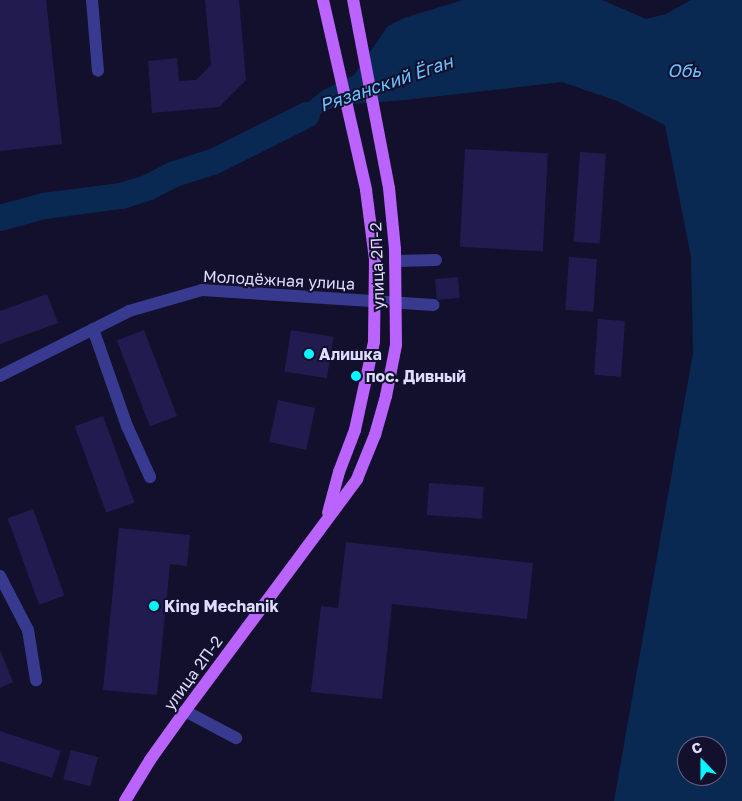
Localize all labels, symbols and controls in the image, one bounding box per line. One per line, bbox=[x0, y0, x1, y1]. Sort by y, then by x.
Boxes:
water label: Рязанский Ёган bbox=[317, 50, 455, 116]
water label: Обь bbox=[667, 59, 701, 81]
street label: улица 2П-2 bbox=[366, 222, 388, 310]
street label: Молодёжная улица bbox=[202, 266, 356, 294]
place label: Алишка bbox=[319, 344, 382, 364]
marker: Алишка bbox=[303, 348, 315, 360]
place label: пос. Дивный bbox=[366, 366, 466, 386]
marker: пос. Дивный bbox=[350, 370, 362, 382]
place label: King Mechanik bbox=[164, 596, 279, 616]
marker: King Mechanik bbox=[148, 600, 160, 612]
street label: улица 2П-2 bbox=[160, 632, 226, 714]
north arrow bbox=[677, 736, 727, 786]
text: С bbox=[689, 738, 704, 757]

